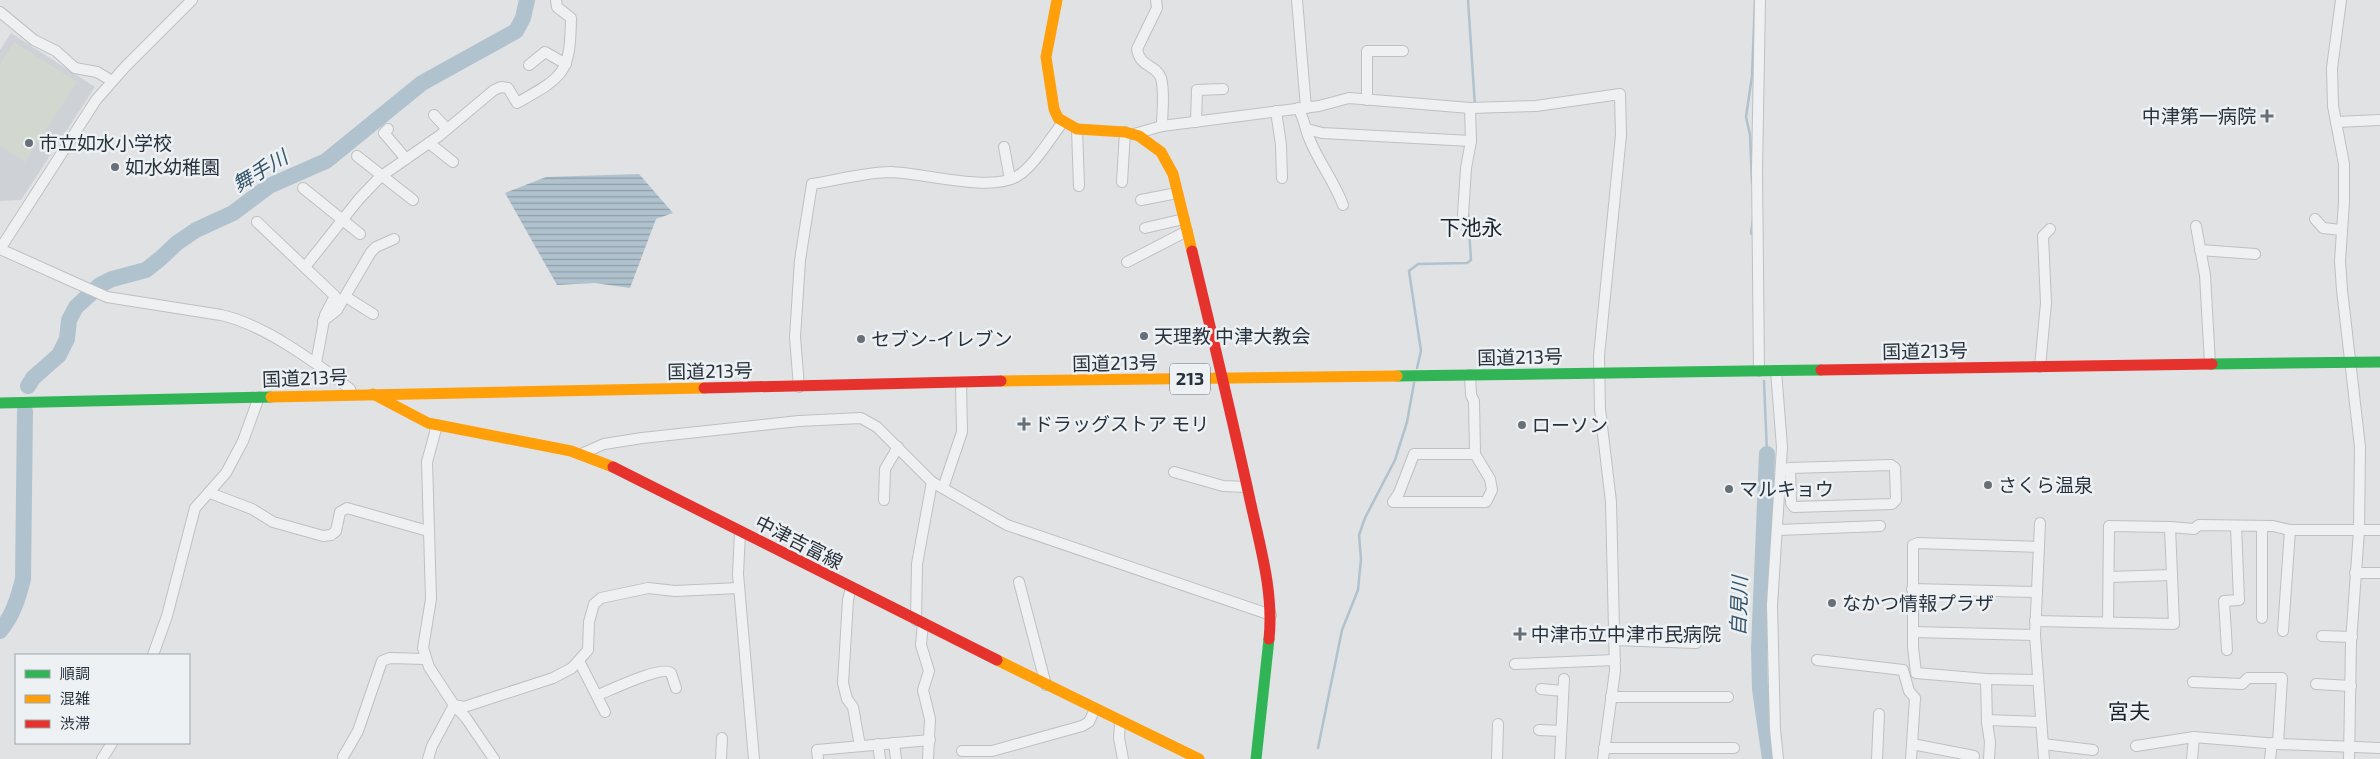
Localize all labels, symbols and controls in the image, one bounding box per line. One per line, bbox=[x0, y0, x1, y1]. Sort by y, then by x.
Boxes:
place label: 中津第一病院 bbox=[2142, 104, 2256, 127]
marker: 中津第一病院 bbox=[2260, 109, 2274, 123]
place label: 市立如水小学校 bbox=[39, 131, 172, 154]
marker: 市立如水小学校 bbox=[23, 137, 35, 149]
water label: 舞手川 bbox=[228, 143, 293, 196]
place label: 如水幼稚園 bbox=[125, 155, 220, 178]
marker: 如水幼稚園 bbox=[109, 161, 121, 173]
district label: 下池永 bbox=[1440, 214, 1503, 239]
place label: 天理教 中津大教会 bbox=[1154, 324, 1310, 347]
place label: セブン-イレブン bbox=[871, 327, 1013, 350]
marker: 天理教 中津大教会 bbox=[1138, 330, 1150, 342]
marker: セブン-イレブン bbox=[855, 333, 867, 345]
street label: 国道213号 bbox=[1882, 338, 1968, 363]
street label: 国道213号 bbox=[1477, 344, 1563, 369]
street label: 国道213号 bbox=[1072, 350, 1158, 375]
street label: 国道213号 bbox=[667, 358, 753, 383]
road number: 213 bbox=[1170, 364, 1210, 394]
street label: 国道213号 bbox=[262, 365, 348, 390]
place label: ドラッグストア モリ bbox=[1034, 412, 1209, 435]
place label: ローソン bbox=[1532, 413, 1608, 436]
marker: ドラッグストア モリ bbox=[1018, 418, 1030, 430]
marker: ローソン bbox=[1516, 419, 1528, 431]
place label: さくら温泉 bbox=[1998, 473, 2093, 496]
place label: マルキョウ bbox=[1739, 477, 1834, 500]
marker: さくら温泉 bbox=[1982, 479, 1994, 491]
marker: マルキョウ bbox=[1723, 483, 1735, 495]
street label: 中津吉富線 bbox=[752, 510, 847, 573]
water label: 自見川 bbox=[1725, 574, 1751, 636]
place label: なかつ情報プラザ bbox=[1842, 591, 1994, 614]
marker: なかつ情報プラザ bbox=[1826, 597, 1838, 609]
place label: 中津市立中津市民病院 bbox=[1531, 622, 1721, 645]
marker: 中津市立中津市民病院 bbox=[1513, 627, 1527, 641]
legend bbox=[15, 654, 190, 744]
text: 順調 bbox=[60, 664, 90, 682]
text: 混雑 bbox=[60, 689, 90, 707]
district label: 宮夫 bbox=[2108, 698, 2150, 723]
text: 渋滞 bbox=[60, 714, 90, 732]

